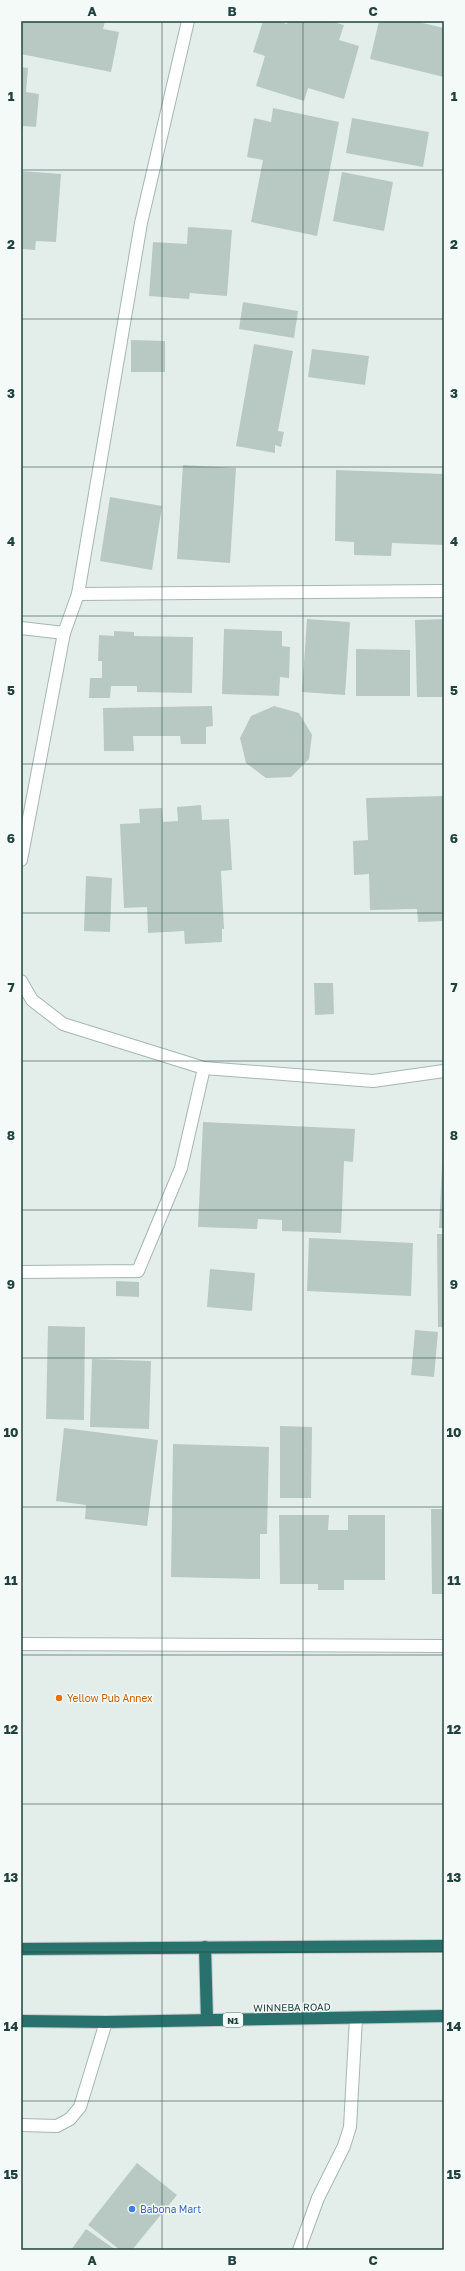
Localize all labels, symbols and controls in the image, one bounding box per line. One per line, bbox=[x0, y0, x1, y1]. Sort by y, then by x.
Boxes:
text: A bbox=[87, 3, 97, 19]
text: B bbox=[227, 3, 237, 19]
text: C bbox=[368, 3, 378, 19]
text: 1 bbox=[8, 88, 15, 104]
text: 1 bbox=[451, 88, 458, 104]
text: 2 bbox=[7, 236, 15, 252]
text: 2 bbox=[450, 236, 458, 252]
text: 3 bbox=[7, 385, 15, 401]
text: 3 bbox=[450, 385, 458, 401]
text: 4 bbox=[7, 533, 15, 549]
text: 4 bbox=[450, 533, 458, 549]
text: 5 bbox=[7, 682, 15, 698]
text: 5 bbox=[450, 682, 458, 698]
text: 6 bbox=[7, 830, 15, 846]
text: 6 bbox=[450, 830, 458, 846]
text: 7 bbox=[7, 979, 15, 995]
text: 7 bbox=[450, 979, 458, 995]
text: 8 bbox=[7, 1127, 15, 1143]
text: 8 bbox=[450, 1127, 458, 1143]
text: 9 bbox=[7, 1276, 15, 1292]
text: 9 bbox=[450, 1276, 458, 1292]
text: 10 bbox=[3, 1424, 19, 1440]
text: 10 bbox=[446, 1424, 462, 1440]
text: 11 bbox=[4, 1572, 18, 1588]
text: 11 bbox=[447, 1572, 461, 1588]
place label: Yellow Pub Annex bbox=[67, 1692, 153, 1704]
marker: Yellow Pub Annex bbox=[54, 1693, 64, 1703]
text: 12 bbox=[4, 1721, 18, 1737]
text: 12 bbox=[447, 1721, 461, 1737]
text: 13 bbox=[4, 1869, 18, 1885]
text: 13 bbox=[447, 1869, 461, 1885]
street label: WINNEBA ROAD bbox=[253, 2000, 331, 2014]
road number: N1 bbox=[223, 2013, 243, 2027]
text: 14 bbox=[4, 2018, 18, 2034]
text: 14 bbox=[447, 2018, 461, 2034]
text: 15 bbox=[4, 2166, 18, 2182]
text: 15 bbox=[447, 2166, 461, 2182]
place label: Babona Mart bbox=[140, 2203, 201, 2215]
marker: Babona Mart bbox=[127, 2204, 137, 2214]
text: A bbox=[87, 2252, 97, 2268]
text: B bbox=[227, 2252, 237, 2268]
text: C bbox=[368, 2252, 378, 2268]

